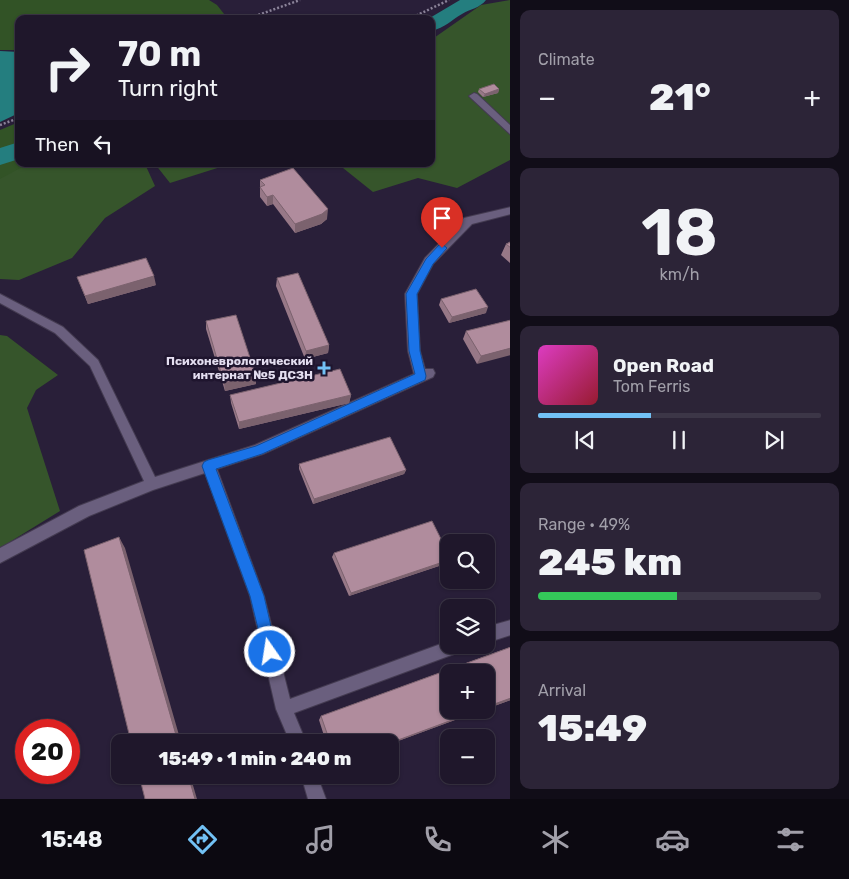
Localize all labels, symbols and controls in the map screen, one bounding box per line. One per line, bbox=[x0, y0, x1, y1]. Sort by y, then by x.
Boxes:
text: 70 m bbox=[118, 33, 201, 75]
icon: right bbox=[35, 35, 100, 100]
text: Climate bbox=[538, 50, 595, 69]
text: 21° bbox=[649, 74, 711, 120]
text: Turn right bbox=[118, 75, 218, 102]
text: − bbox=[538, 81, 556, 114]
text: + bbox=[804, 81, 821, 114]
icon: left bbox=[89, 130, 117, 158]
text: Then bbox=[35, 133, 79, 156]
text: 18 bbox=[641, 194, 718, 271]
pin bbox=[421, 197, 463, 248]
icon: arrive bbox=[428, 204, 456, 232]
text: km/h bbox=[660, 265, 699, 284]
place label: Психоневрологический интернат №5 ДСЗН bbox=[166, 354, 313, 382]
text: Open Road bbox=[613, 354, 714, 377]
marker: Психоневрологический интернат №5 ДСЗН bbox=[317, 361, 331, 375]
text: Tom Ferris bbox=[613, 377, 690, 396]
icon: previous bbox=[571, 426, 599, 454]
icon: pause bbox=[665, 426, 693, 454]
icon: next bbox=[760, 426, 788, 454]
text: Range · 49% bbox=[538, 515, 630, 534]
map controls bbox=[440, 534, 495, 784]
button: search bbox=[440, 534, 495, 589]
text: 245 km bbox=[538, 539, 682, 585]
button: layers bbox=[440, 599, 495, 654]
position arrow bbox=[243, 625, 295, 677]
button: + bbox=[440, 664, 495, 719]
text: Arrival bbox=[538, 681, 586, 700]
text: 15:49 bbox=[538, 705, 647, 751]
speed limit sign: 20 bbox=[15, 719, 80, 784]
button: − bbox=[440, 729, 495, 784]
text: 15:49 · 1 min · 240 m bbox=[159, 747, 351, 770]
icon: directions bbox=[185, 822, 220, 857]
icon: music bbox=[303, 822, 338, 857]
icon: phone bbox=[420, 822, 455, 857]
icon: climate bbox=[538, 822, 573, 857]
icon: car bbox=[655, 822, 690, 857]
icon: filters bbox=[773, 822, 808, 857]
text: 15:48 bbox=[41, 826, 103, 853]

